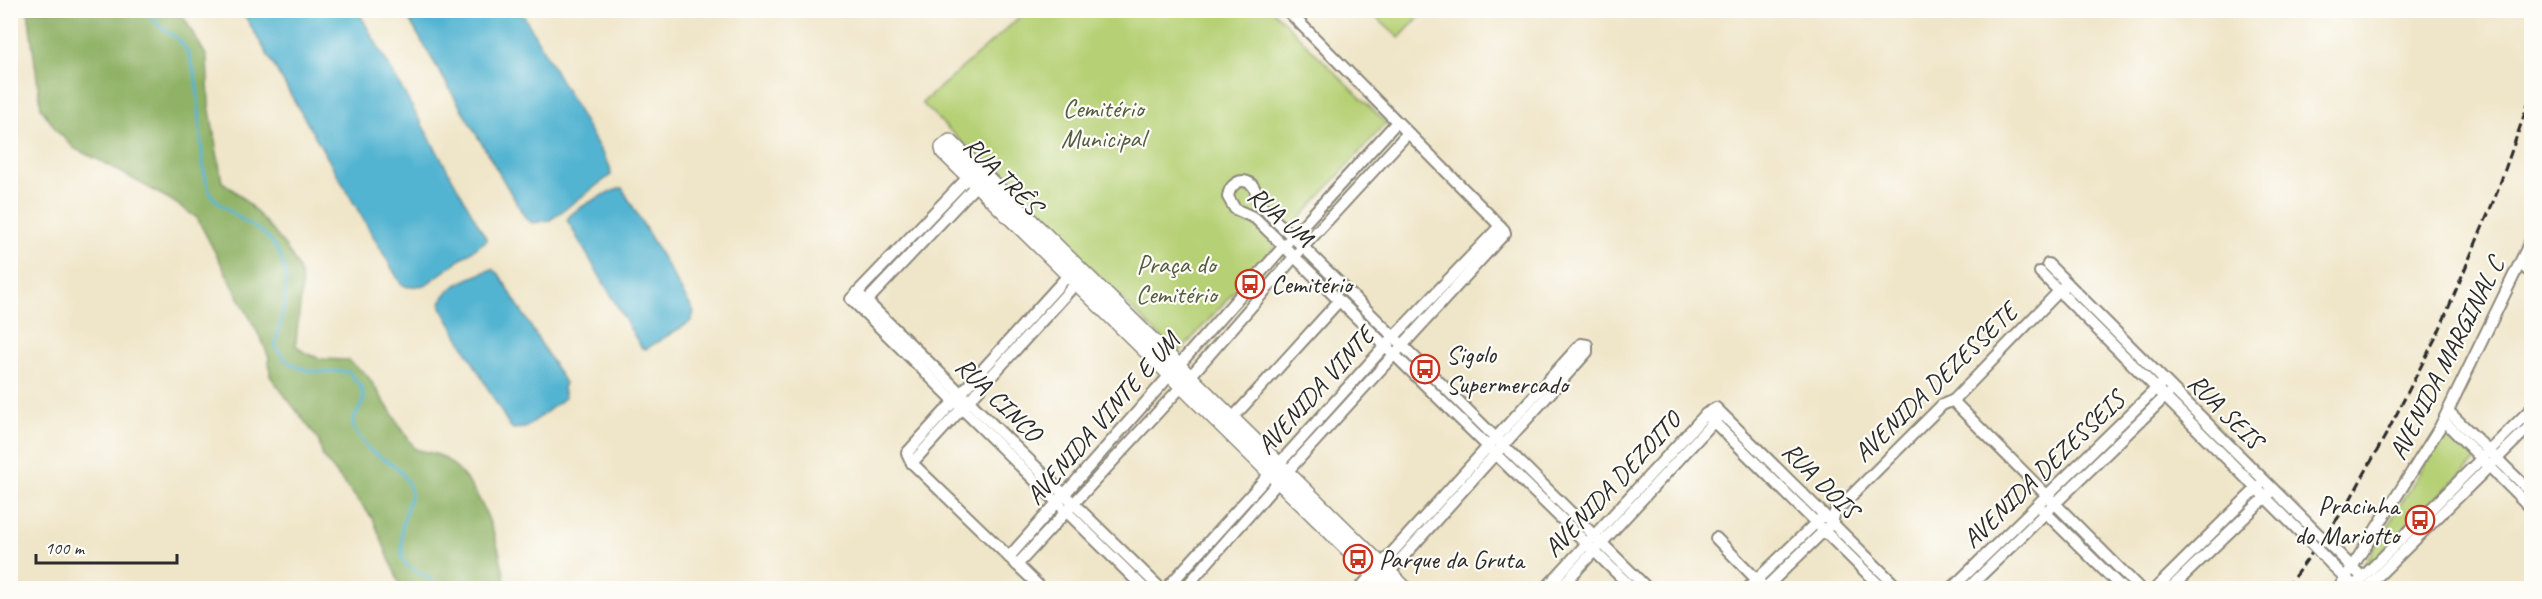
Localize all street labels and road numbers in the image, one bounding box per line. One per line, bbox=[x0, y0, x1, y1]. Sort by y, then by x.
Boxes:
street label: RUA TRÊS bbox=[957, 129, 1052, 225]
street label: RUA UM bbox=[1241, 179, 1322, 255]
street label: AVENIDA MARGINAL C bbox=[2381, 248, 2513, 465]
street label: AVENIDA DEZESSETE bbox=[1846, 293, 2027, 469]
street label: AVENIDA VINTE bbox=[1249, 317, 1384, 461]
street label: AVENIDA VINTE E UM bbox=[1018, 323, 1188, 512]
street label: RUA CINCO bbox=[948, 350, 1051, 451]
street label: RUA SEIS bbox=[2181, 367, 2274, 459]
street label: AVENIDA DEZESSEIS bbox=[1955, 381, 2134, 555]
street label: AVENIDA DEZOITO bbox=[1537, 402, 1690, 564]
street label: RUA DOIS bbox=[1775, 435, 1869, 529]

